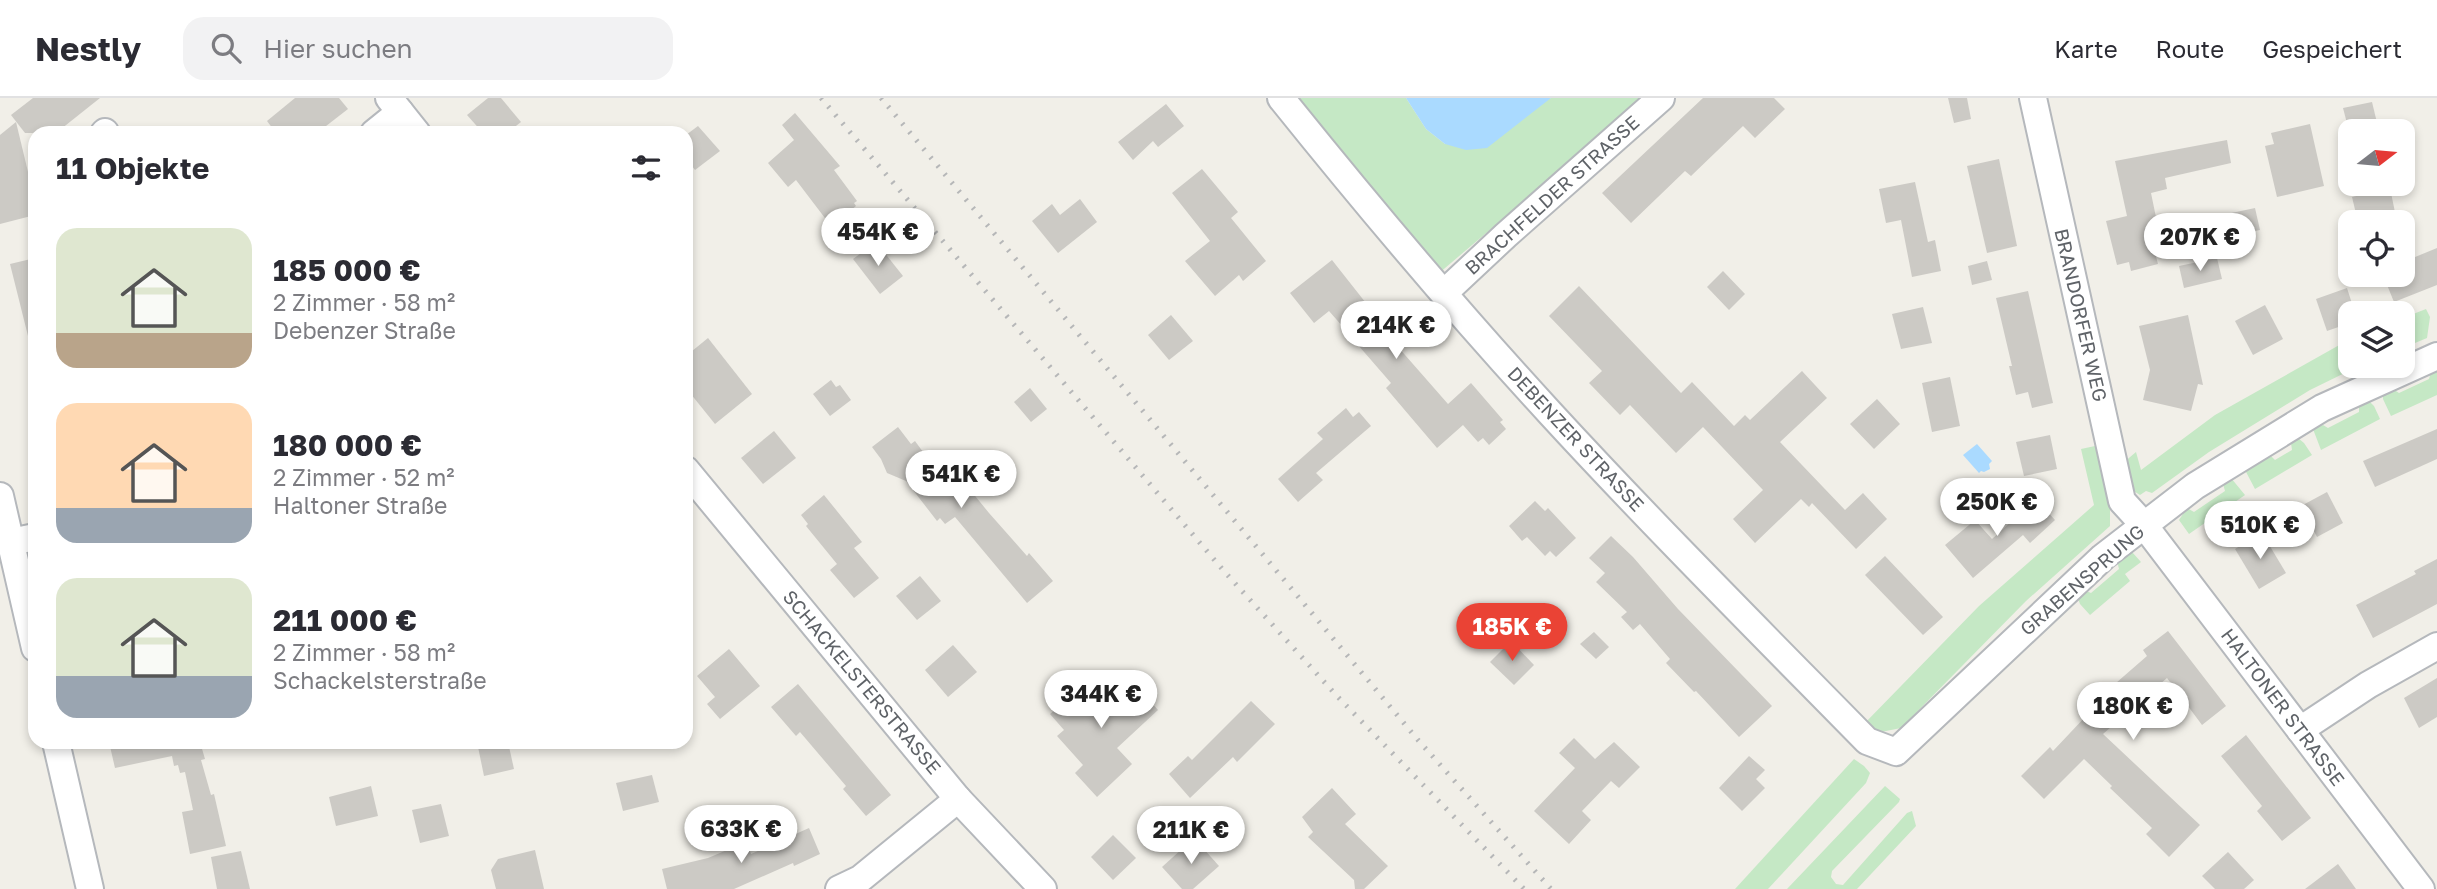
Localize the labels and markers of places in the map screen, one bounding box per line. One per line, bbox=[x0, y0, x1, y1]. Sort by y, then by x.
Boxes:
pin: 454K € bbox=[821, 208, 935, 268]
pin: 207K € bbox=[2143, 214, 2257, 273]
pin: 214K € bbox=[1339, 302, 1453, 361]
pin: 541K € bbox=[904, 450, 1018, 510]
pin: 250K € bbox=[1940, 478, 2054, 538]
pin: 510K € bbox=[2203, 502, 2317, 561]
pin: 185K € bbox=[1455, 603, 1569, 663]
pin: 344K € bbox=[1044, 670, 1158, 730]
pin: 180K € bbox=[2076, 682, 2190, 742]
pin: 633K € bbox=[684, 806, 798, 865]
pin: 211K € bbox=[1134, 806, 1248, 866]

